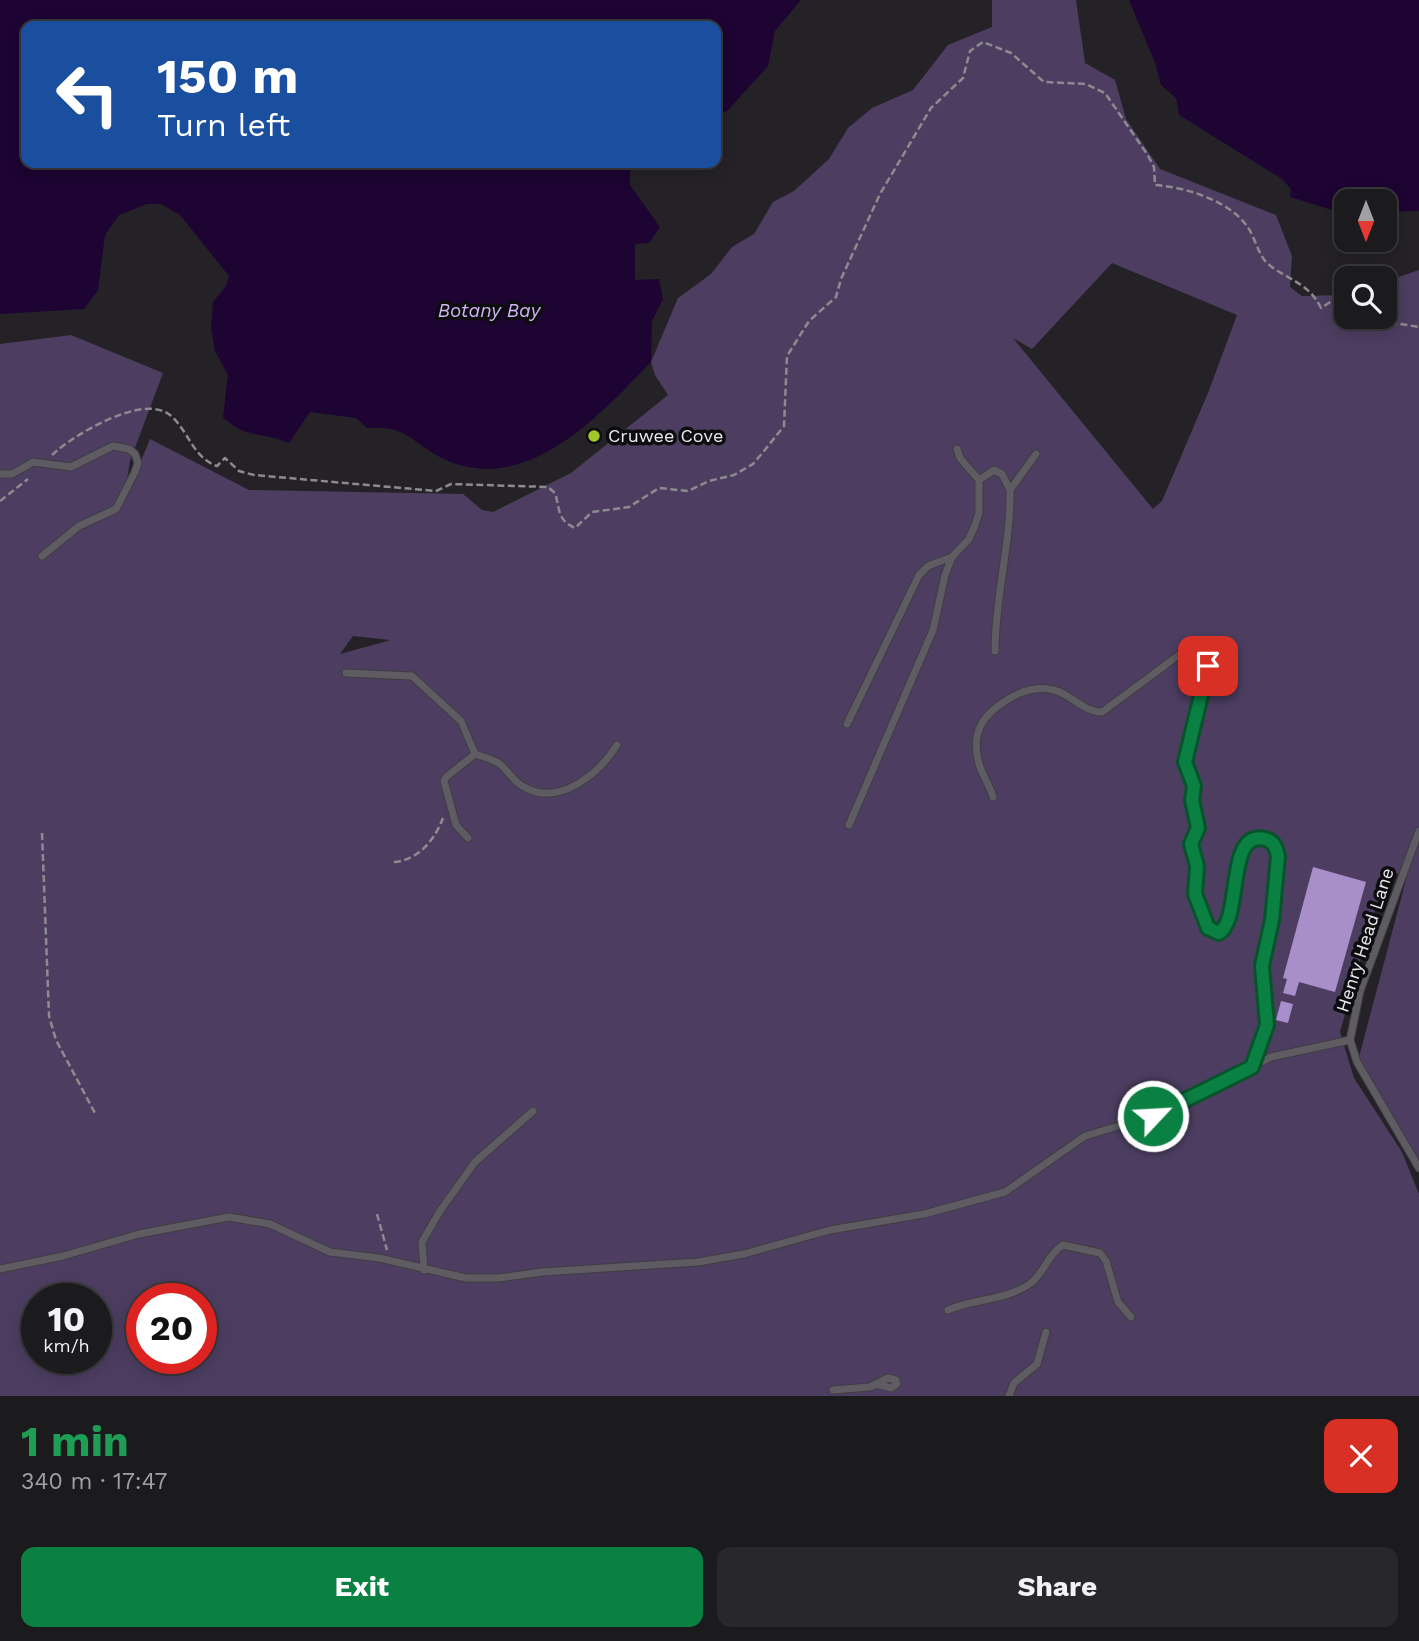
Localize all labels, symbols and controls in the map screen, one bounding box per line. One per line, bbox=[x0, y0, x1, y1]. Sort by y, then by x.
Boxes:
text: 150 m bbox=[157, 47, 298, 105]
icon: left bbox=[42, 49, 133, 140]
text: Turn left bbox=[157, 106, 290, 144]
north arrow bbox=[1334, 189, 1396, 252]
map controls bbox=[1334, 189, 1397, 329]
button: search bbox=[1334, 266, 1397, 329]
water label: Botany Bay bbox=[438, 299, 542, 322]
place label: Cruwee Cove bbox=[608, 425, 723, 446]
marker: Cruwee Cove bbox=[586, 428, 602, 444]
pin bbox=[1178, 636, 1238, 696]
icon: arrive bbox=[1189, 647, 1227, 685]
street label: Henry Head Lane bbox=[1331, 865, 1398, 1015]
position arrow bbox=[1116, 1079, 1190, 1153]
speed limit sign: 20 bbox=[126, 1283, 217, 1374]
text: 10 bbox=[48, 1298, 85, 1340]
text: km/h bbox=[43, 1335, 90, 1356]
text: 1 min bbox=[21, 1417, 129, 1466]
button: close bbox=[1324, 1419, 1398, 1493]
text: 340 m · 17:47 bbox=[21, 1468, 167, 1495]
button: Exit bbox=[21, 1547, 703, 1627]
button: Share bbox=[717, 1547, 1398, 1627]

